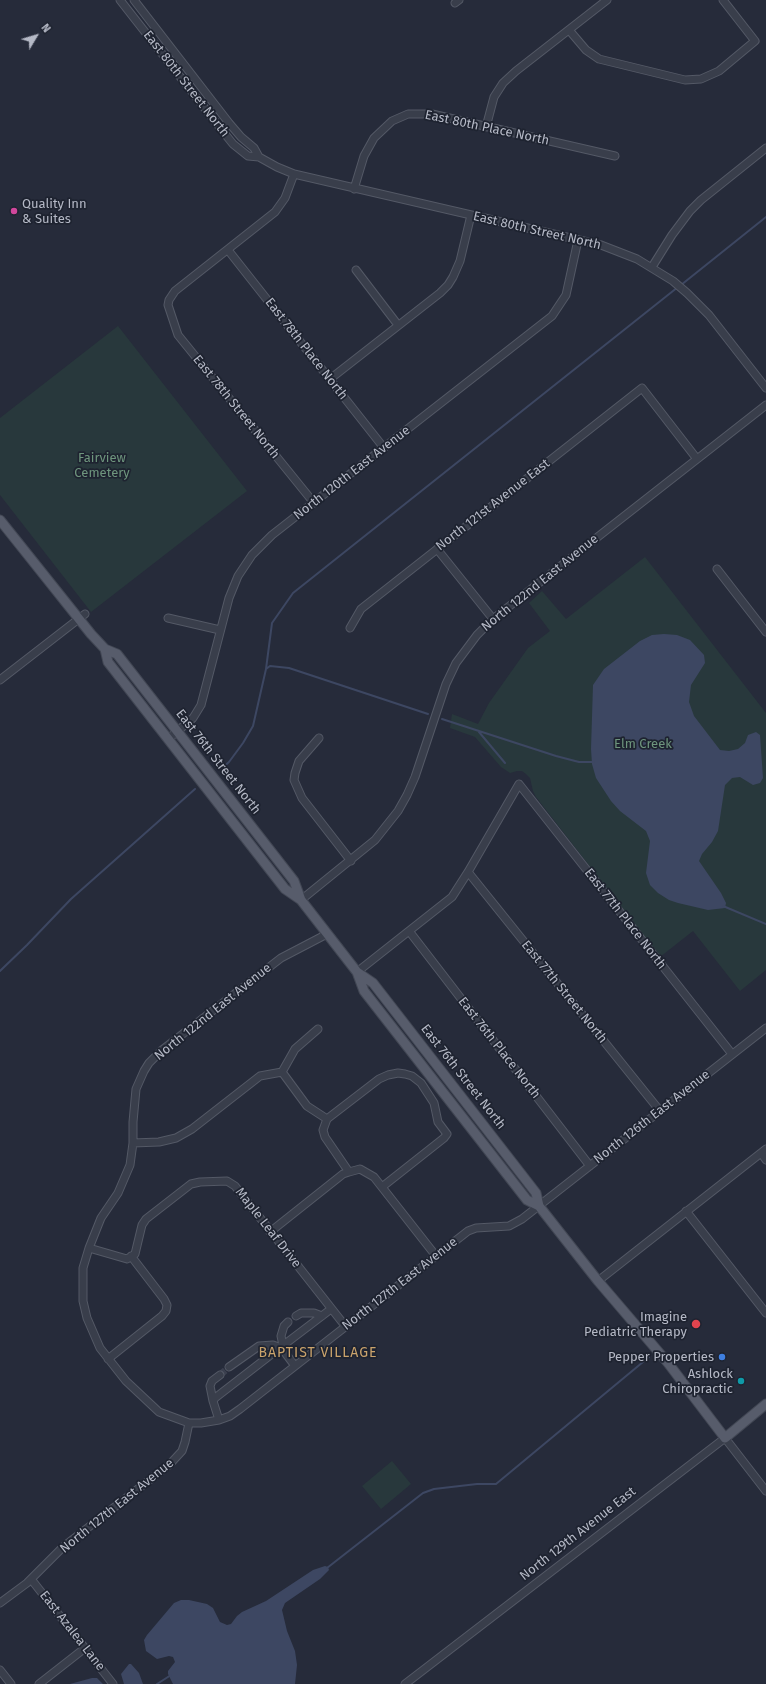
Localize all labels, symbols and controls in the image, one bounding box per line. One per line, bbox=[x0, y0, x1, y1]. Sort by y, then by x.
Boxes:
north arrow bbox=[16, 16, 56, 56]
text: N bbox=[38, 21, 53, 35]
street label: East 80th Street North bbox=[140, 28, 232, 140]
street label: East 80th Place North bbox=[423, 107, 551, 149]
place label: Quality Inn & Suites bbox=[22, 196, 87, 227]
marker: Quality Inn & Suites bbox=[9, 206, 19, 216]
street label: East 80th Street North bbox=[472, 209, 602, 253]
street label: East 78th Place North bbox=[261, 295, 351, 403]
street label: East 78th Street North bbox=[189, 352, 283, 462]
street label: North 120th East Avenue bbox=[291, 423, 413, 523]
park label: Fairview Cemetery bbox=[74, 450, 130, 481]
street label: North 121st Avenue East bbox=[433, 456, 553, 554]
street label: North 122nd East Avenue bbox=[478, 531, 602, 635]
street label: East 76th Street North bbox=[172, 707, 264, 817]
park label: Elm Creek bbox=[614, 736, 672, 752]
street label: East 77th Place North bbox=[581, 865, 669, 973]
street label: East 77th Street North bbox=[518, 937, 610, 1047]
street label: North 122nd East Avenue bbox=[151, 960, 275, 1064]
street label: East 76th Place North bbox=[454, 994, 544, 1102]
street label: East 76th Street North bbox=[417, 1022, 509, 1132]
street label: North 126th East Avenue bbox=[591, 1067, 713, 1167]
street label: Maple Leaf Drive bbox=[232, 1185, 304, 1271]
street label: North 127th East Avenue bbox=[339, 1234, 461, 1334]
place label: Imagine Pediatric Therapy bbox=[584, 1309, 687, 1340]
marker: Imagine Pediatric Therapy bbox=[690, 1318, 702, 1330]
district label: BAPTIST VILLAGE bbox=[259, 1345, 377, 1361]
place label: Pepper Properties bbox=[608, 1349, 714, 1365]
marker: Pepper Properties bbox=[717, 1352, 727, 1362]
place label: Ashlock Chiropractic bbox=[662, 1366, 733, 1397]
marker: Ashlock Chiropractic bbox=[736, 1376, 746, 1386]
street label: North 127th East Avenue bbox=[57, 1455, 177, 1557]
street label: North 129th Avenue East bbox=[517, 1484, 639, 1584]
street label: East Azalea Lane bbox=[36, 1588, 108, 1674]

